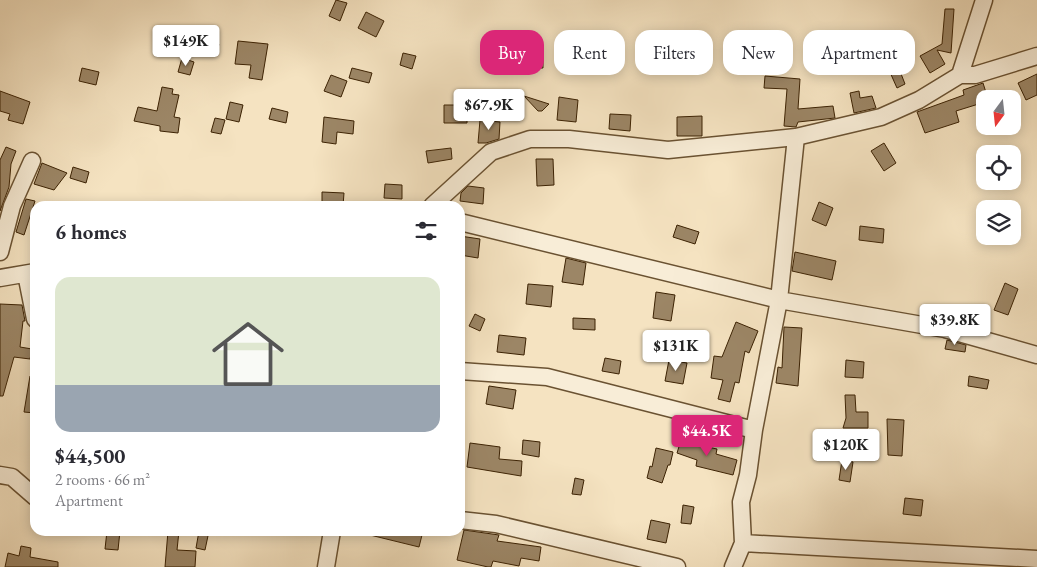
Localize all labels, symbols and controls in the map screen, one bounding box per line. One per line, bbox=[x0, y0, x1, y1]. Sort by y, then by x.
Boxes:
pin: $149K bbox=[151, 24, 221, 67]
text: $149K bbox=[164, 30, 208, 51]
chip: Buy bbox=[480, 30, 544, 75]
chip: Rent bbox=[554, 30, 625, 75]
chip: Filters bbox=[635, 30, 713, 75]
chip: New bbox=[723, 30, 793, 75]
chip: Apartment bbox=[803, 30, 915, 75]
pin: $67.9K bbox=[448, 88, 530, 131]
north arrow bbox=[976, 90, 1021, 135]
map controls bbox=[976, 90, 1021, 245]
text: $67.9K bbox=[465, 94, 513, 115]
button: locate bbox=[976, 145, 1021, 190]
button: layers bbox=[976, 200, 1021, 245]
icon: filters bbox=[412, 217, 440, 245]
text: 6 homes bbox=[55, 218, 127, 245]
pin: $39.8K bbox=[914, 304, 996, 346]
icon: home bbox=[203, 309, 293, 399]
text: $39.8K bbox=[931, 309, 979, 330]
pin: $131K bbox=[641, 330, 711, 372]
text: $131K bbox=[654, 335, 698, 356]
pin: $44.5K bbox=[666, 414, 748, 457]
text: $44.5K bbox=[683, 420, 731, 441]
pin: $120K bbox=[811, 428, 881, 471]
text: $120K bbox=[824, 434, 868, 455]
text: $44,500 bbox=[55, 442, 125, 469]
text: 2 rooms · 66 m² bbox=[55, 469, 150, 490]
text: Apartment bbox=[55, 490, 123, 511]

